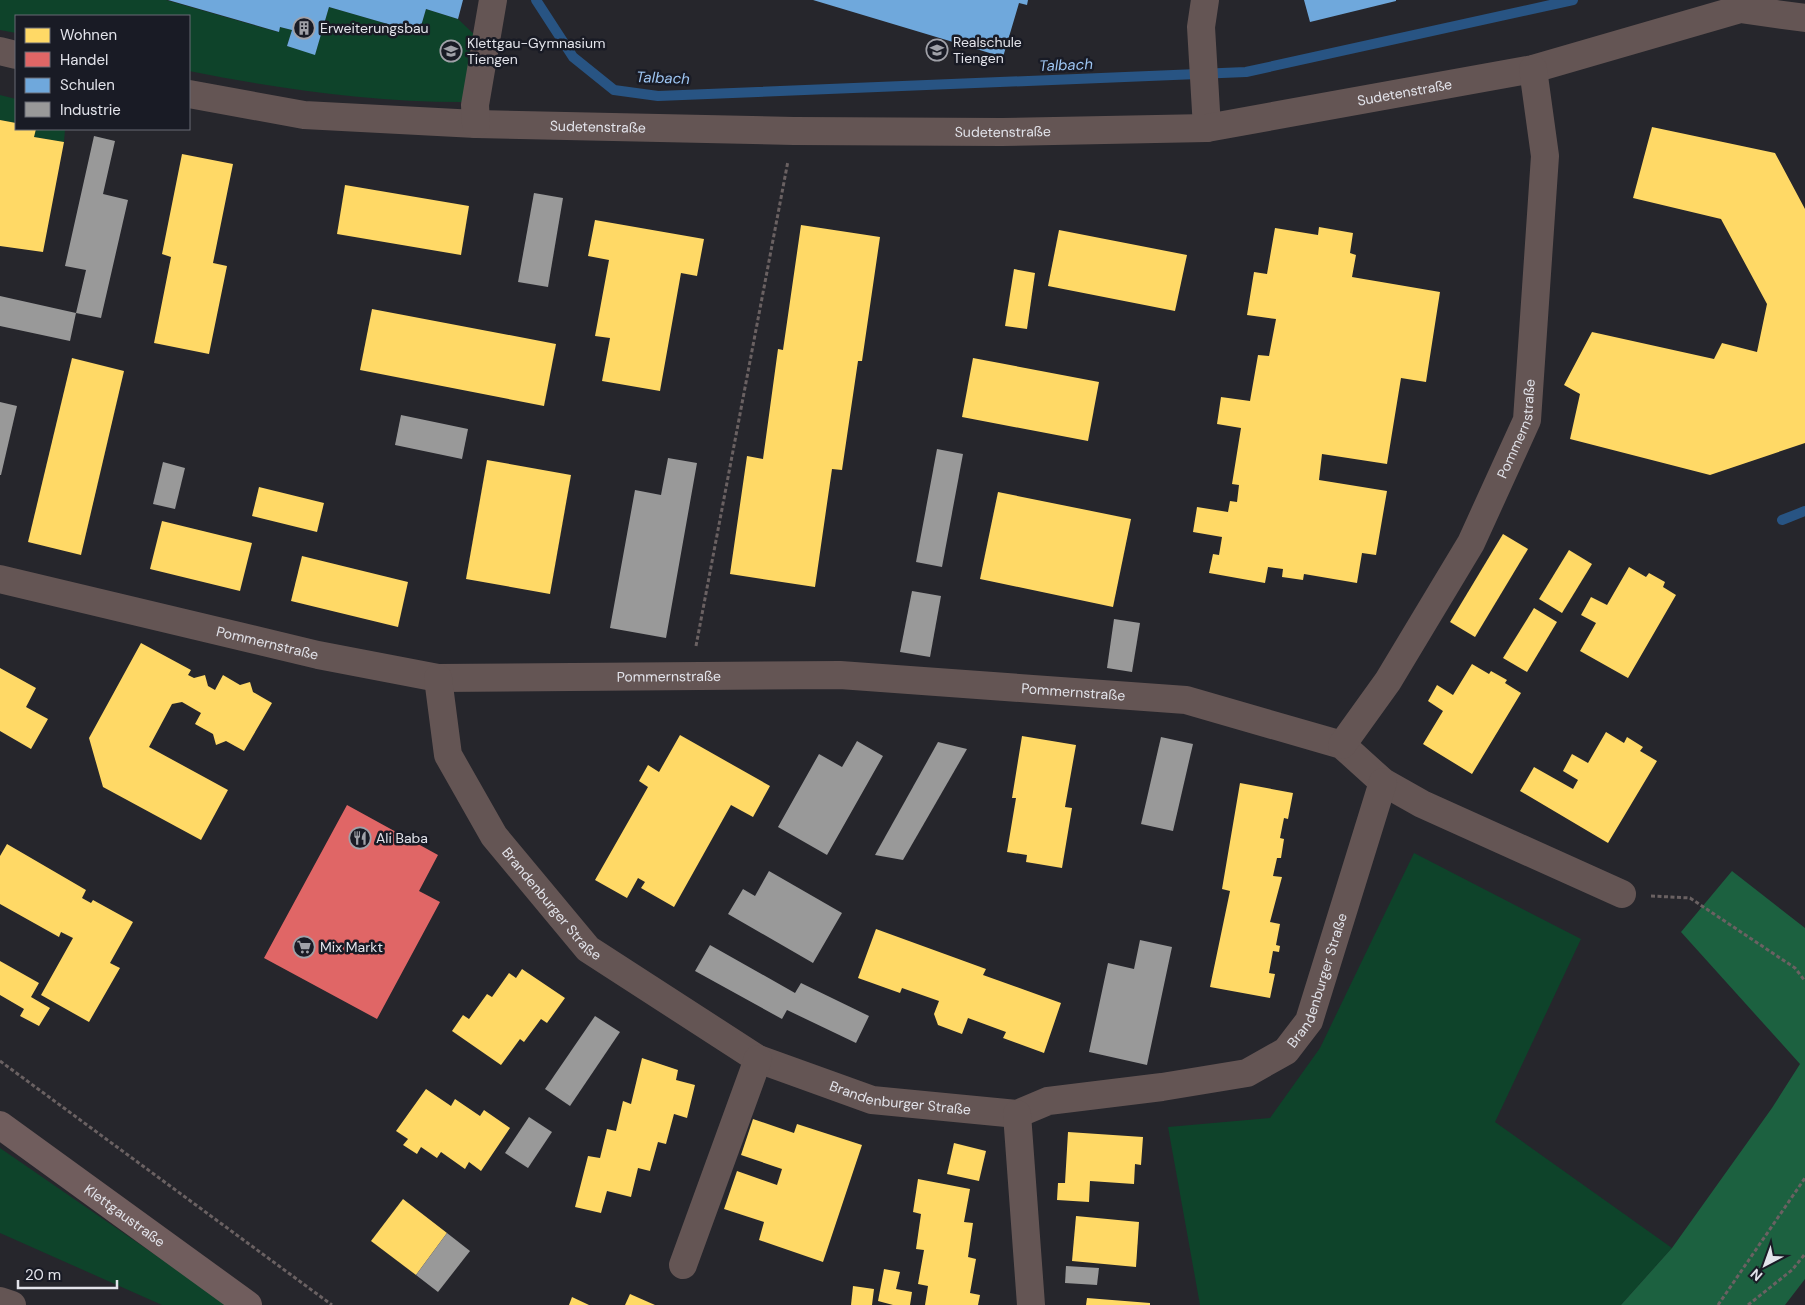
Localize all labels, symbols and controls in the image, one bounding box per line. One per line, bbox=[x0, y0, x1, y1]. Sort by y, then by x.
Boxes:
legend bbox=[15, 15, 190, 130]
building icon: Erweiterungsbau bbox=[292, 16, 316, 40]
place label: Erweiterungsbau bbox=[320, 19, 429, 37]
text: Wohnen bbox=[60, 25, 117, 45]
place label: Realschule Tiengen bbox=[953, 33, 1022, 67]
place label: Klettgau-Gymnasium Tiengen bbox=[467, 34, 605, 68]
school or university icon: Realschule Tiengen bbox=[925, 38, 949, 62]
school or university icon: Klettgau-Gymnasium Tiengen bbox=[439, 39, 463, 63]
text: Handel bbox=[60, 50, 108, 70]
water label: Talbach bbox=[1039, 54, 1094, 76]
water label: Talbach bbox=[636, 67, 691, 89]
text: Schulen bbox=[60, 75, 115, 95]
street label: Sudetenstraße bbox=[1356, 75, 1453, 110]
text: Industrie bbox=[60, 100, 121, 120]
street label: Sudetenstraße bbox=[550, 117, 646, 137]
street label: Sudetenstraße bbox=[955, 122, 1051, 141]
street label: Pommernstraße bbox=[1493, 378, 1539, 481]
street label: Pommernstraße bbox=[215, 622, 320, 664]
street label: Pommernstraße bbox=[617, 667, 721, 686]
street label: Pommernstraße bbox=[1021, 679, 1126, 705]
restaurant icon: Ali Baba bbox=[348, 826, 372, 850]
place label: Ali Baba bbox=[376, 829, 428, 847]
street label: Brandenburger Straße bbox=[498, 844, 605, 964]
street label: Brandenburger Straße bbox=[1283, 911, 1351, 1051]
supermarket icon: Mix Markt bbox=[292, 935, 316, 959]
place label: Mix Markt bbox=[320, 938, 383, 956]
street label: Brandenburger Straße bbox=[827, 1077, 972, 1119]
street label: Klettgaustraße bbox=[81, 1180, 169, 1251]
north arrow bbox=[1740, 1240, 1790, 1290]
scale bar bbox=[18, 1258, 116, 1290]
text: 20 m bbox=[25, 1265, 61, 1285]
text: N bbox=[1747, 1265, 1766, 1285]

